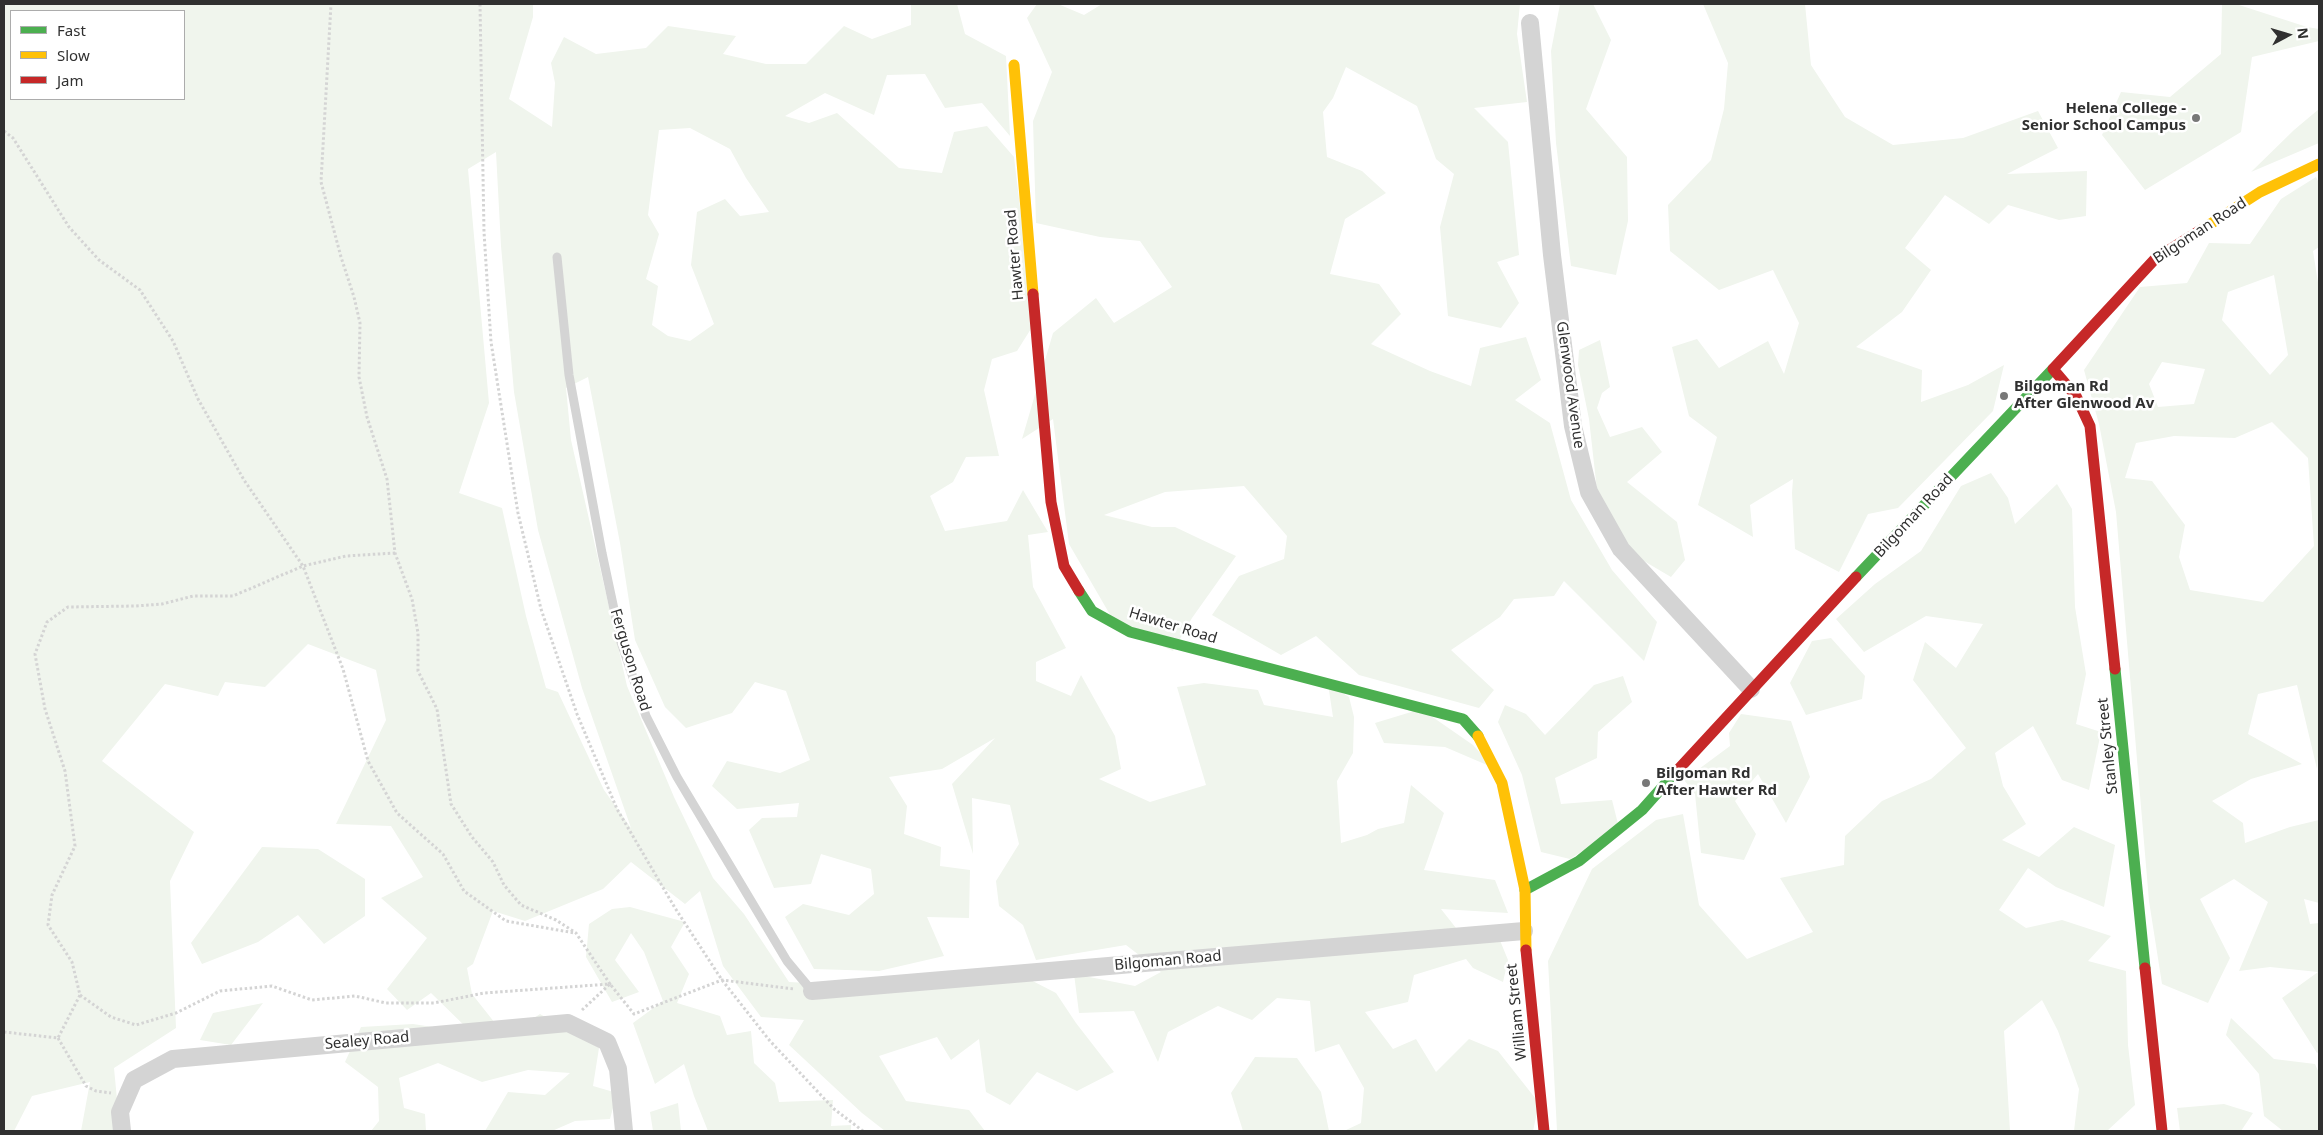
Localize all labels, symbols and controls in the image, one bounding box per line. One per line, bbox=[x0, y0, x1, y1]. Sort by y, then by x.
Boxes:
legend bbox=[10, 10, 185, 100]
north arrow bbox=[2263, 10, 2313, 60]
text: Fast bbox=[57, 20, 86, 40]
text: N bbox=[2293, 27, 2313, 40]
text: Slow bbox=[57, 45, 90, 65]
text: Jam bbox=[57, 70, 84, 90]
place label: Helena College - Senior School Campus bbox=[2022, 100, 2186, 135]
marker: Helena College - Senior School Campus bbox=[2190, 112, 2202, 124]
street label: Bilgoman Road bbox=[2150, 194, 2250, 268]
street label: Hawter Road bbox=[1002, 209, 1028, 301]
street label: Glenwood Avenue bbox=[1552, 320, 1588, 450]
place label: Bilgoman Rd After Glenwood Av bbox=[2014, 378, 2154, 413]
marker: Bilgoman Rd After Glenwood Av bbox=[1998, 390, 2010, 402]
street label: Bilgoman Road bbox=[1871, 471, 1957, 561]
street label: Hawter Road bbox=[1127, 604, 1219, 648]
street label: Ferguson Road bbox=[606, 607, 654, 713]
street label: Stanley Street bbox=[2094, 697, 2122, 795]
place label: Bilgoman Rd After Hawter Rd bbox=[1656, 765, 1777, 800]
marker: Bilgoman Rd After Hawter Rd bbox=[1640, 777, 1652, 789]
street label: Bilgoman Road bbox=[1114, 947, 1222, 975]
street label: William Street bbox=[1503, 963, 1531, 1061]
street label: Sealey Road bbox=[324, 1028, 410, 1054]

